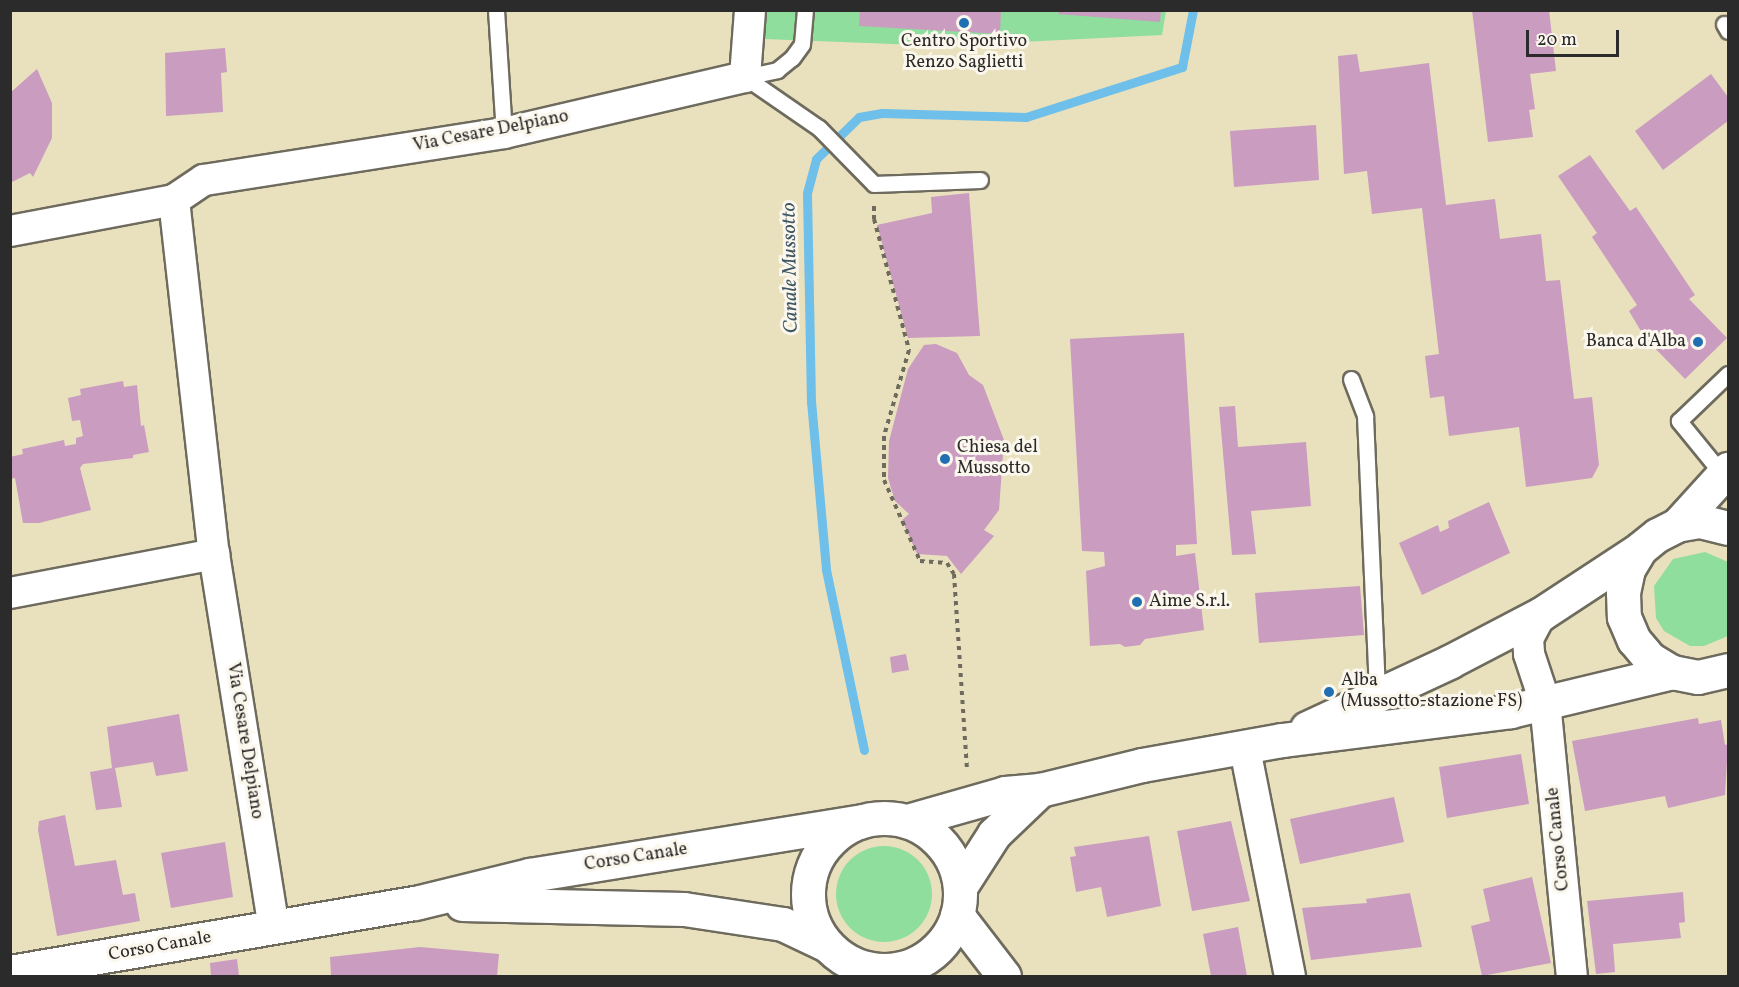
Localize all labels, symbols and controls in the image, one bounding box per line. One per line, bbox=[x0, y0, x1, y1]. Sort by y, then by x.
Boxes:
marker: Centro Sportivo Renzo Saglietti bbox=[957, 16, 971, 30]
scale bar bbox=[1529, 18, 1622, 56]
text: 20 m bbox=[1537, 28, 1577, 53]
place label: Centro Sportivo Renzo Saglietti bbox=[901, 32, 1027, 74]
street label: Via Cesare Delpiano bbox=[411, 106, 571, 158]
water label: Canale Mussotto bbox=[778, 202, 804, 334]
place label: Banca d'Alba bbox=[1586, 331, 1686, 353]
marker: Banca d'Alba bbox=[1691, 335, 1705, 349]
place label: Chiesa del Mussotto bbox=[957, 438, 1038, 480]
marker: Chiesa del Mussotto bbox=[938, 452, 952, 466]
place label: Aime S.r.l. bbox=[1149, 591, 1230, 613]
marker: Aime S.r.l. bbox=[1130, 595, 1144, 609]
street label: Via Cesare Delpiano bbox=[221, 661, 267, 821]
place label: Alba (Mussotto-stazione FS) bbox=[1341, 671, 1522, 714]
marker: Alba (Mussotto-stazione FS) bbox=[1322, 685, 1336, 699]
street label: Corso Canale bbox=[1543, 786, 1575, 892]
street label: Corso Canale bbox=[583, 839, 689, 877]
street label: Corso Canale bbox=[107, 927, 213, 967]

